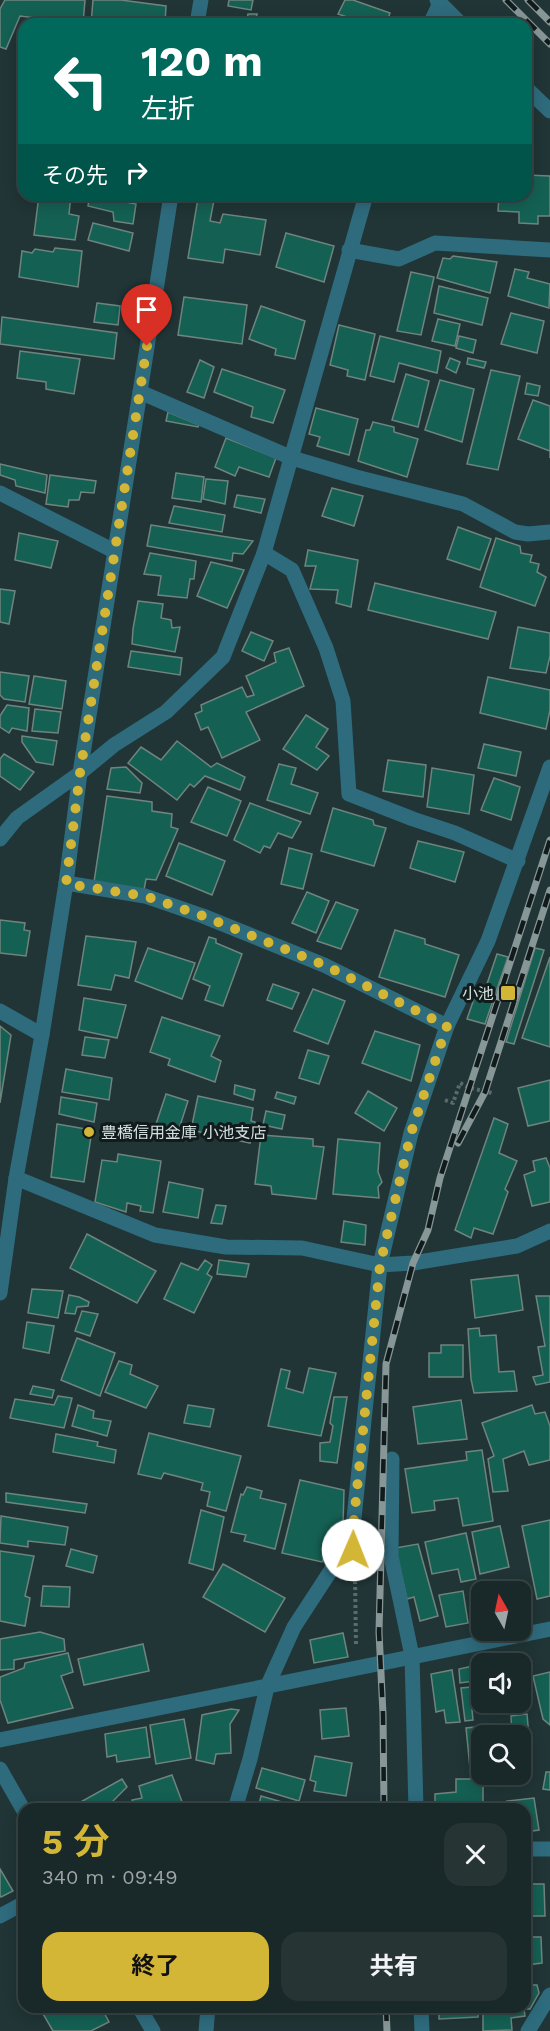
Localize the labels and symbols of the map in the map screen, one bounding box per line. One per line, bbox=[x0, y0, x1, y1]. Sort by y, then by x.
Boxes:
pin bbox=[121, 284, 172, 346]
place label: 小池 bbox=[462, 984, 494, 1003]
marker: 小池 bbox=[499, 984, 517, 1002]
place label: 豊橋信用金庫 小池支店 bbox=[101, 1123, 266, 1142]
marker: 豊橋信用金庫 小池支店 bbox=[82, 1125, 96, 1139]
position arrow bbox=[321, 1518, 385, 1582]
north arrow bbox=[471, 1581, 531, 1641]

